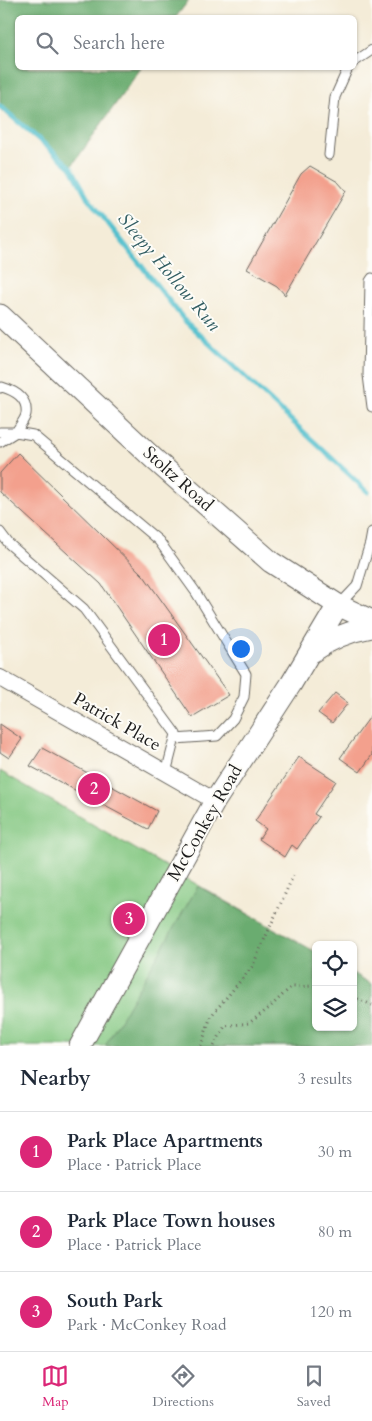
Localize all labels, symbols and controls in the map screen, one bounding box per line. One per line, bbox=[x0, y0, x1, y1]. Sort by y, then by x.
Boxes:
search box bbox=[15, 15, 357, 70]
icon: search bbox=[33, 29, 61, 57]
text: Search here bbox=[73, 30, 165, 56]
water label: Sleepy Hollow Run bbox=[112, 207, 227, 337]
street label: Stoltz Road bbox=[137, 441, 219, 518]
pin: 1 bbox=[148, 621, 180, 659]
your location bbox=[228, 636, 254, 662]
street label: Patrick Place bbox=[68, 687, 166, 757]
street label: McConkey Road bbox=[162, 760, 249, 886]
pin: 2 bbox=[78, 770, 110, 808]
pin: 3 bbox=[113, 900, 145, 938]
map controls bbox=[312, 941, 357, 1031]
button: locate bbox=[312, 941, 357, 986]
button: layers bbox=[312, 986, 357, 1031]
text: Nearby bbox=[20, 1064, 91, 1093]
text: 3 results bbox=[298, 1068, 352, 1090]
text: Park Place Apartments bbox=[67, 1128, 263, 1154]
text: 1 bbox=[32, 1141, 40, 1163]
text: 30 m bbox=[318, 1141, 352, 1163]
text: Place · Patrick Place bbox=[67, 1154, 202, 1176]
text: Park Place Town houses bbox=[67, 1208, 275, 1234]
text: 2 bbox=[32, 1221, 40, 1243]
text: 80 m bbox=[318, 1221, 352, 1243]
text: Place · Patrick Place bbox=[67, 1234, 202, 1256]
text: South Park bbox=[67, 1288, 163, 1314]
text: 3 bbox=[32, 1301, 40, 1323]
text: 120 m bbox=[310, 1301, 352, 1323]
text: Park · McConkey Road bbox=[67, 1314, 227, 1336]
tab: Map bbox=[41, 1362, 69, 1411]
tab: Directions bbox=[152, 1362, 214, 1411]
tab: Saved bbox=[297, 1362, 331, 1411]

